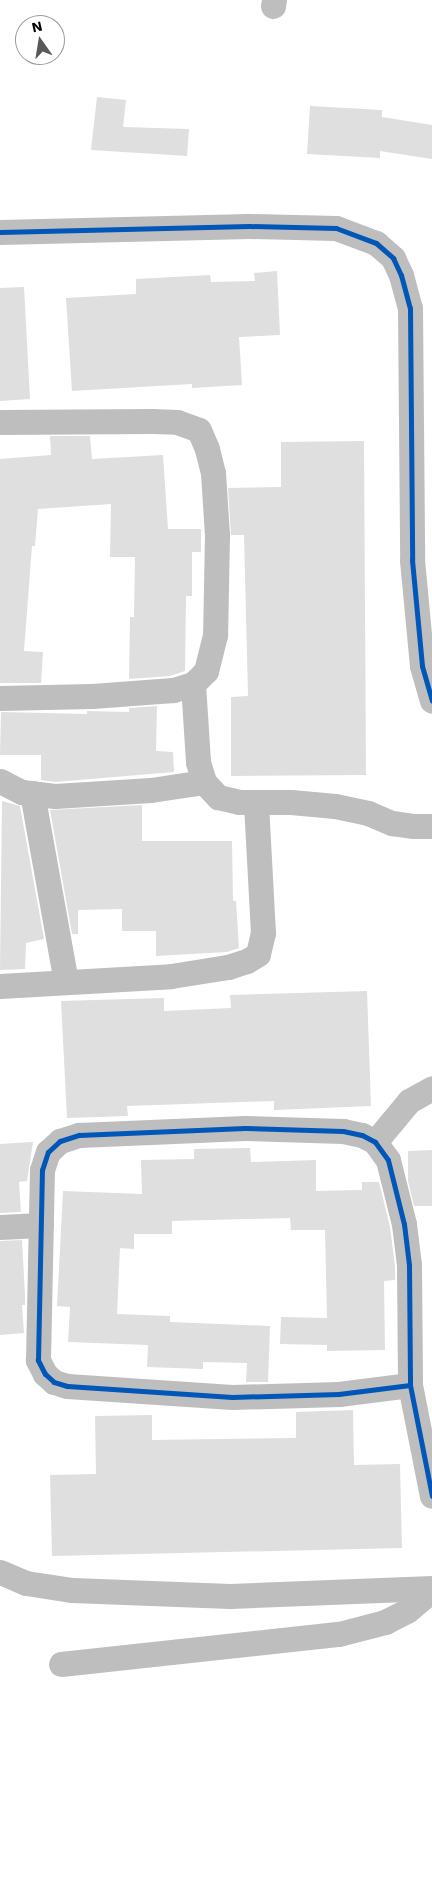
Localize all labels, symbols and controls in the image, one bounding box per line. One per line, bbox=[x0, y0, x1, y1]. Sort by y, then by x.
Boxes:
north arrow bbox=[15, 15, 65, 65]
text: N bbox=[30, 17, 44, 35]

